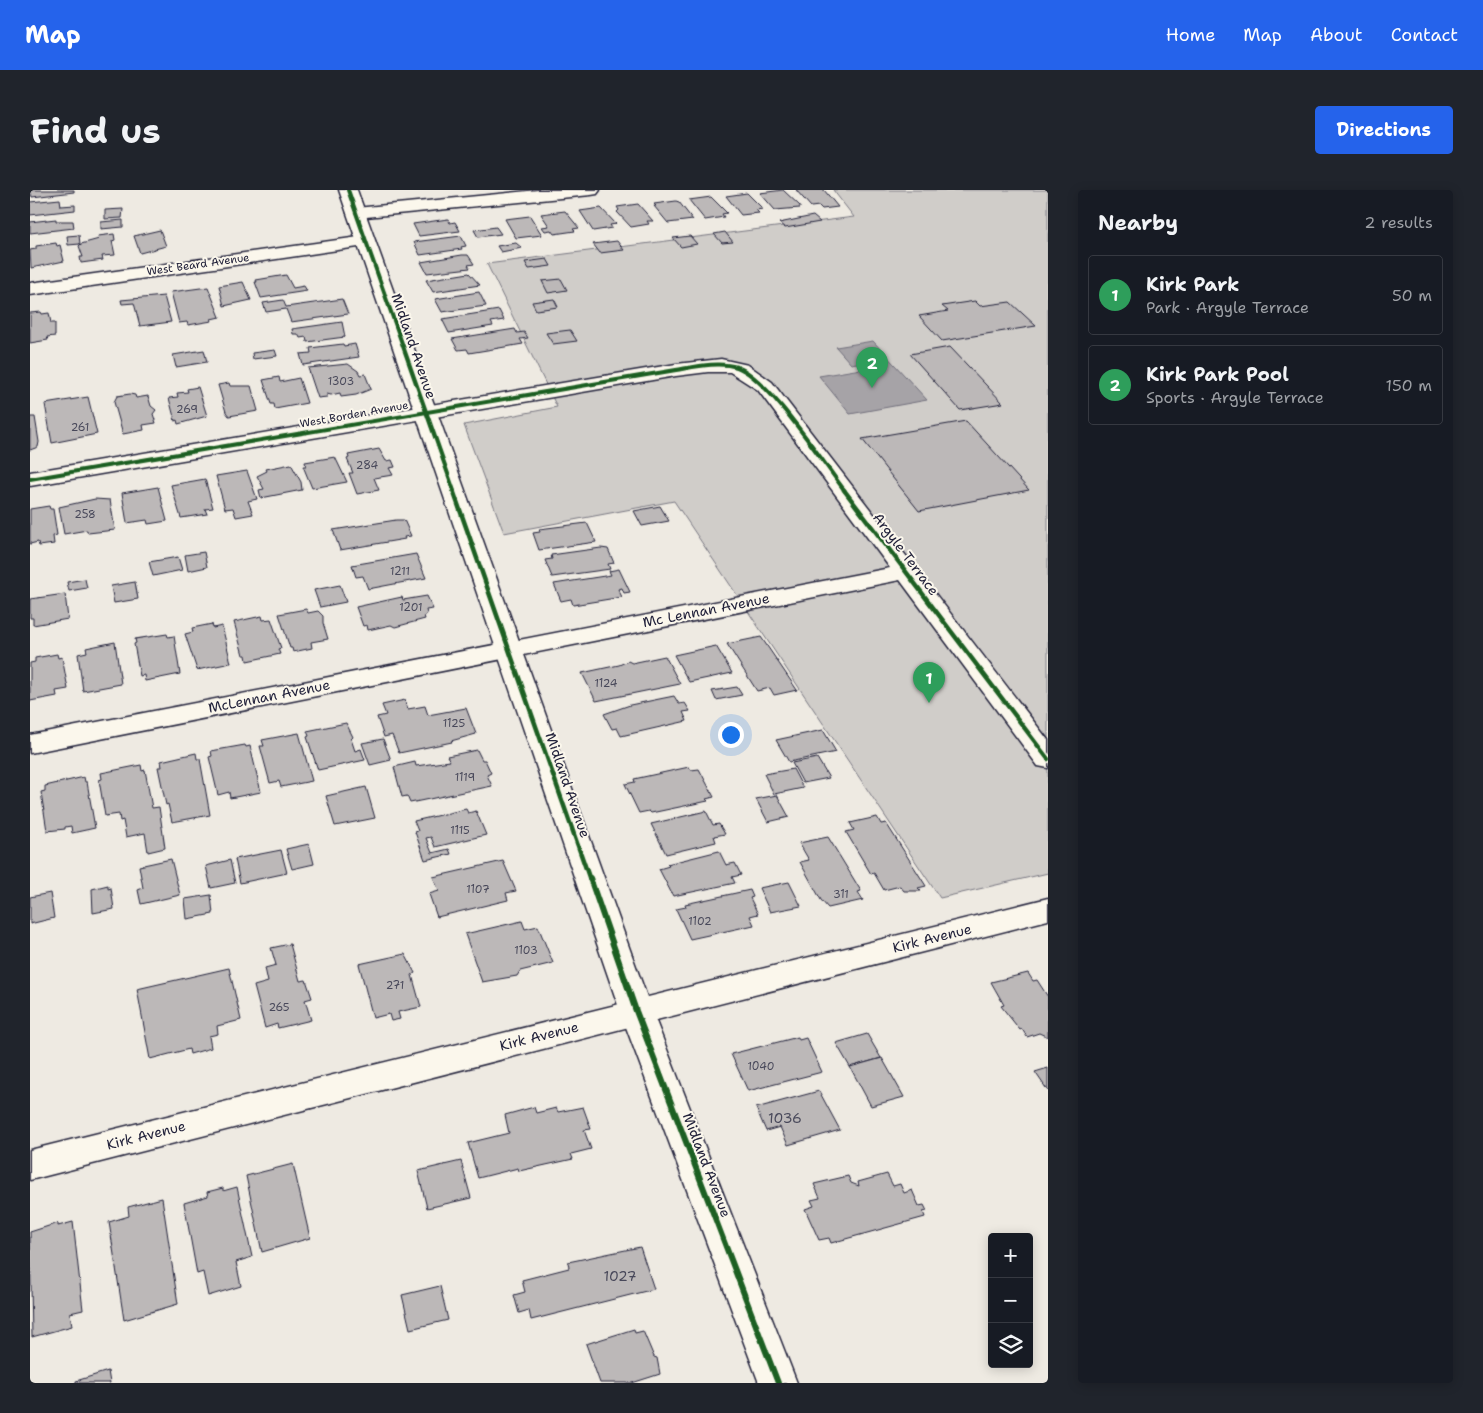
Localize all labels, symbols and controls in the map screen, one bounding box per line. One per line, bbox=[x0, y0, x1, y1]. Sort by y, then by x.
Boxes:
text: Map bbox=[25, 19, 81, 51]
text: Home bbox=[1166, 23, 1215, 47]
text: Map bbox=[1243, 23, 1282, 47]
text: About bbox=[1310, 23, 1363, 47]
text: Contact bbox=[1391, 23, 1458, 47]
button: Directions bbox=[1315, 106, 1453, 154]
text: Find us bbox=[30, 107, 161, 154]
text: Nearby bbox=[1098, 209, 1178, 237]
text: 2 results bbox=[1364, 212, 1433, 233]
street label: West Beard Avenue bbox=[146, 250, 250, 279]
text: Kirk Park bbox=[1146, 272, 1239, 297]
text: 1 bbox=[1111, 285, 1119, 306]
text: 50 m bbox=[1392, 285, 1432, 306]
street label: Midland Avenue bbox=[388, 291, 441, 401]
text: Park · Argyle Terrace bbox=[1146, 297, 1309, 318]
pin: 2 bbox=[856, 347, 888, 388]
text: Kirk Park Pool bbox=[1146, 362, 1289, 387]
house number: 1303 bbox=[328, 374, 354, 389]
text: 2 bbox=[1109, 375, 1121, 396]
text: 150 m bbox=[1385, 375, 1432, 396]
text: Sports · Argyle Terrace bbox=[1146, 387, 1324, 408]
street label: West Borden Avenue bbox=[299, 398, 410, 431]
house number: 269 bbox=[176, 402, 198, 417]
house number: 261 bbox=[71, 420, 89, 435]
house number: 284 bbox=[356, 458, 378, 473]
house number: 258 bbox=[74, 507, 96, 522]
street label: Argyle Terrace bbox=[869, 509, 943, 599]
house number: 1211 bbox=[390, 564, 410, 579]
street label: Mc Lennan Avenue bbox=[641, 589, 771, 631]
house number: 1201 bbox=[399, 600, 423, 615]
pin: 1 bbox=[913, 662, 945, 703]
street label: McLennan Avenue bbox=[207, 675, 332, 717]
house number: 1124 bbox=[595, 676, 618, 691]
house number: 1125 bbox=[443, 716, 465, 731]
your location bbox=[718, 722, 744, 748]
street label: Midland Avenue bbox=[542, 730, 595, 840]
house number: 1119 bbox=[455, 770, 475, 785]
house number: 1115 bbox=[450, 823, 470, 838]
house number: 1107 bbox=[466, 882, 490, 897]
house number: 311 bbox=[833, 887, 849, 902]
house number: 1102 bbox=[688, 914, 712, 929]
street label: Kirk Avenue bbox=[891, 919, 973, 957]
house number: 1103 bbox=[514, 943, 538, 958]
house number: 271 bbox=[386, 978, 404, 993]
house number: 265 bbox=[268, 1000, 290, 1015]
street label: Kirk Avenue bbox=[498, 1017, 580, 1055]
house number: 1040 bbox=[748, 1059, 774, 1074]
house number: 1036 bbox=[768, 1109, 802, 1127]
street label: Midland Avenue bbox=[679, 1110, 735, 1220]
street label: Kirk Avenue bbox=[105, 1116, 187, 1154]
map controls bbox=[988, 1233, 1033, 1368]
button: + bbox=[988, 1233, 1033, 1278]
house number: 1027 bbox=[603, 1267, 637, 1285]
button: − bbox=[988, 1278, 1033, 1323]
button: layers bbox=[988, 1323, 1033, 1368]

